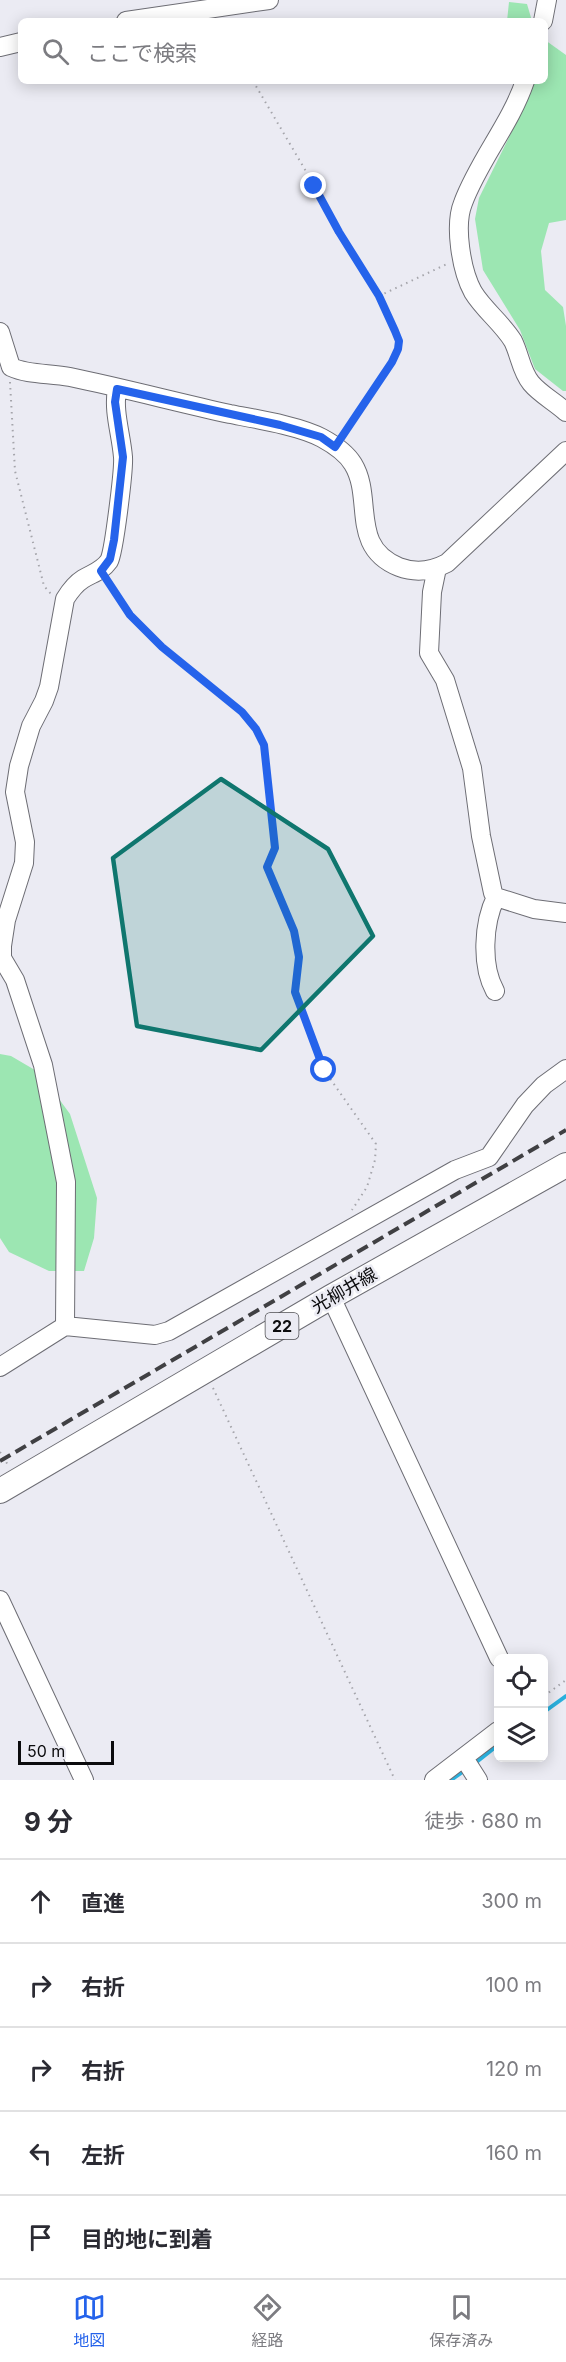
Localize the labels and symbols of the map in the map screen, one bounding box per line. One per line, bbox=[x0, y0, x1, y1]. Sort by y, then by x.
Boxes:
route end bbox=[300, 172, 326, 198]
route start bbox=[310, 1056, 336, 1082]
street label: 光柳井線 bbox=[308, 1263, 380, 1317]
road number: 22 bbox=[266, 1313, 298, 1339]
scale bar bbox=[18, 1738, 114, 1766]

